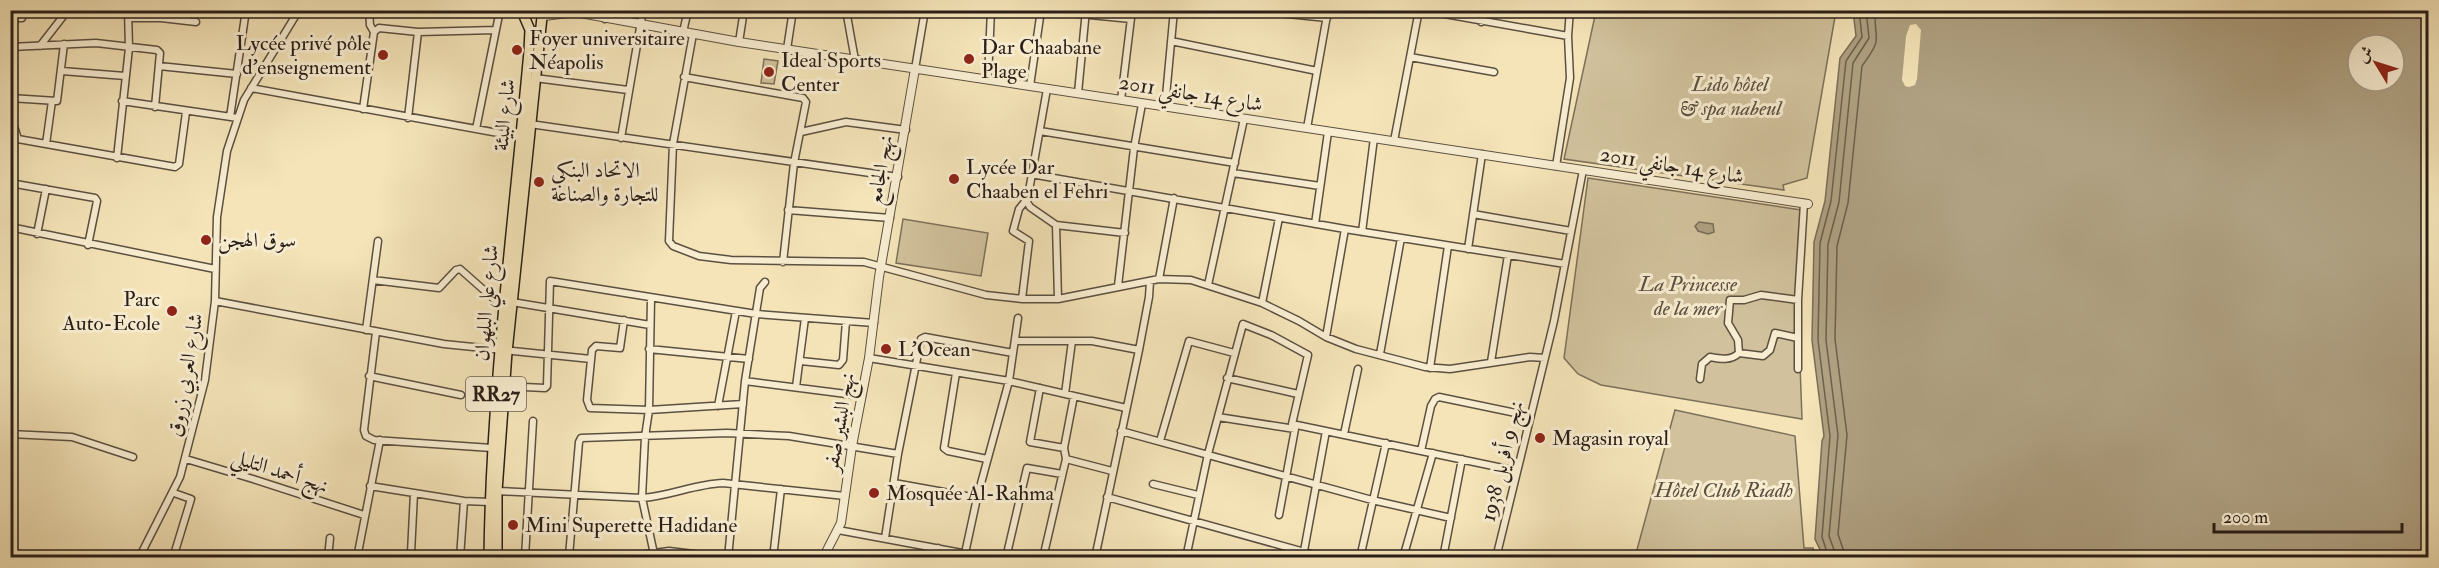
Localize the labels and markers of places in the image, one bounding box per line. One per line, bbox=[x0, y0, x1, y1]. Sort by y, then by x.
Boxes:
place label: Foyer universitaire Néapolis bbox=[529, 25, 685, 76]
place label: Lycée privé pôle d'enseignement bbox=[236, 30, 371, 81]
place label: Dar Chaabane Plage bbox=[981, 34, 1101, 85]
marker: Foyer universitaire Néapolis bbox=[510, 43, 524, 57]
place label: Ideal Sports Center bbox=[781, 47, 881, 98]
marker: Lycée privé pôle d'enseignement bbox=[376, 48, 390, 62]
marker: Dar Chaabane Plage bbox=[962, 52, 976, 66]
marker: Ideal Sports Center bbox=[762, 65, 776, 79]
place label: Lycée Dar Chaaben el Fehri bbox=[966, 154, 1109, 205]
place label: الاتحاد البنكي للتجارة والصناعة bbox=[551, 157, 659, 208]
marker: Lycée Dar Chaaben el Fehri bbox=[947, 172, 961, 186]
marker: الاتحاد البنكي للتجارة والصناعة bbox=[532, 175, 546, 189]
place label: سوق الهجن bbox=[218, 227, 296, 254]
marker: سوق الهجن bbox=[199, 233, 213, 247]
place label: Parc Auto-Ecole bbox=[62, 286, 161, 337]
marker: Parc Auto-Ecole bbox=[165, 304, 179, 318]
place label: L'Ocean bbox=[898, 336, 971, 363]
marker: L'Ocean bbox=[879, 342, 893, 356]
place label: Magasin royal bbox=[1552, 425, 1669, 452]
marker: Magasin royal bbox=[1533, 431, 1547, 445]
place label: Mosquée Al-Rahma bbox=[886, 480, 1055, 507]
marker: Mosquée Al-Rahma bbox=[867, 486, 881, 500]
place label: Mini Superette Hadidane bbox=[525, 512, 737, 539]
marker: Mini Superette Hadidane bbox=[506, 518, 520, 532]

